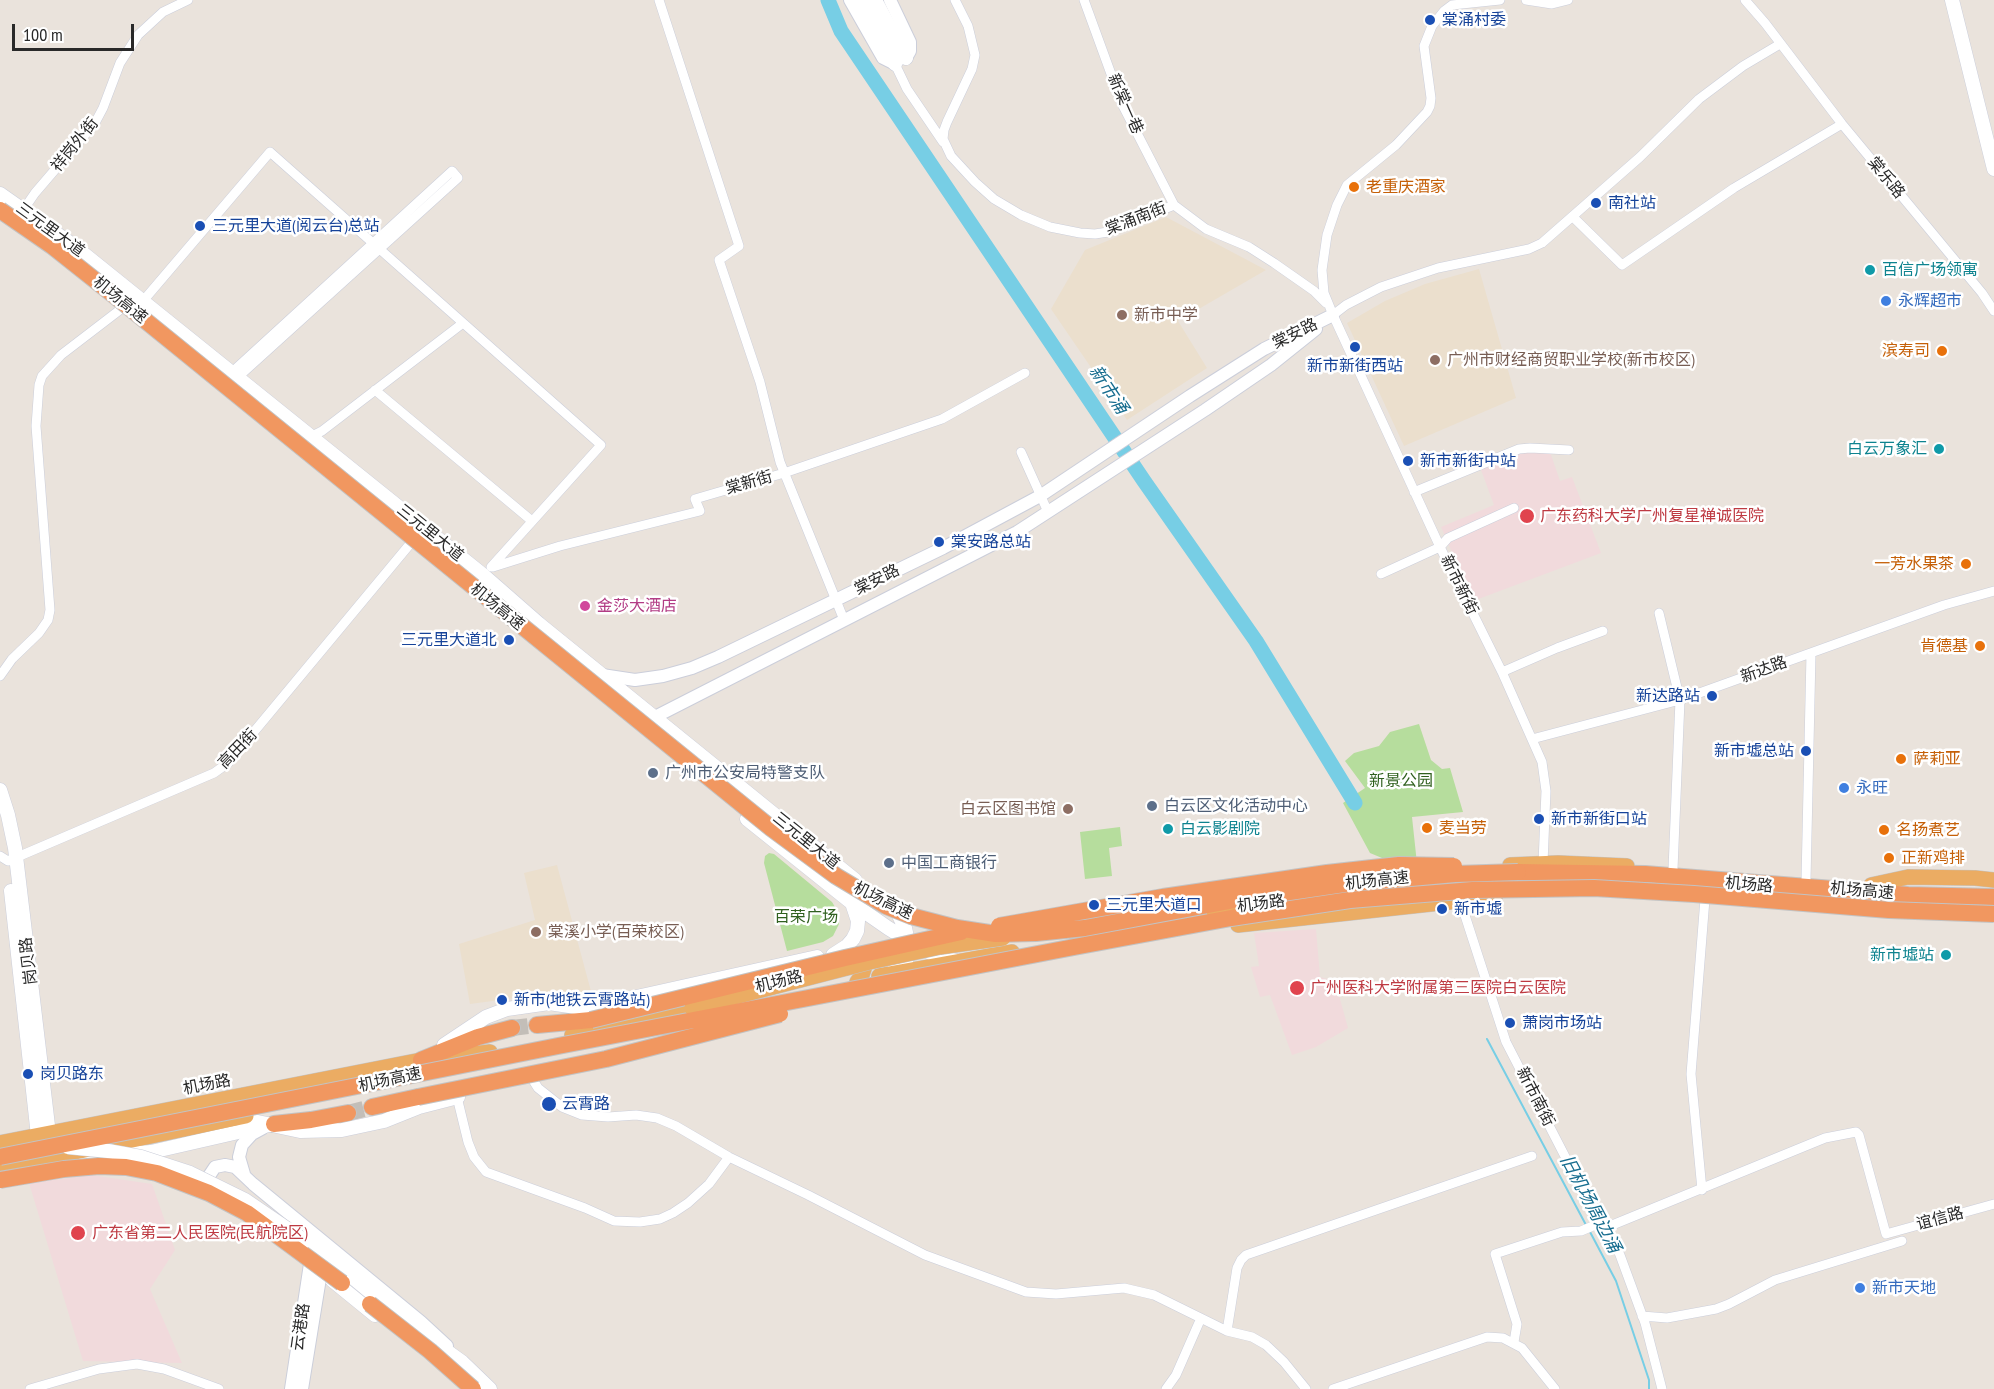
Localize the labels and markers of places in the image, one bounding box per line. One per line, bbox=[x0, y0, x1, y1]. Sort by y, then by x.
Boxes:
place label: 棠涌村委 bbox=[1442, 10, 1506, 30]
marker: 棠涌村委 bbox=[1423, 13, 1437, 27]
place label: 老重庆酒家 bbox=[1366, 177, 1446, 197]
marker: 老重庆酒家 bbox=[1347, 180, 1361, 194]
place label: 南社站 bbox=[1608, 193, 1656, 213]
marker: 南社站 bbox=[1589, 196, 1603, 210]
place label: 三元里大道(阅云台)总站 bbox=[212, 216, 379, 236]
marker: 三元里大道(阅云台)总站 bbox=[193, 219, 207, 233]
place label: 百信广场领寓 bbox=[1882, 260, 1978, 280]
marker: 百信广场领寓 bbox=[1863, 263, 1877, 277]
place label: 永辉超市 bbox=[1898, 291, 1962, 311]
marker: 永辉超市 bbox=[1879, 294, 1893, 308]
place label: 新市中学 bbox=[1134, 305, 1198, 325]
marker: 新市中学 bbox=[1115, 308, 1129, 322]
marker: 新市新街西站 bbox=[1348, 340, 1362, 354]
place label: 滨寿司 bbox=[1882, 341, 1930, 361]
marker: 滨寿司 bbox=[1935, 344, 1949, 358]
place label: 广州市财经商贸职业学校(新市校区) bbox=[1447, 350, 1694, 370]
marker: 广州市财经商贸职业学校(新市校区) bbox=[1428, 353, 1442, 367]
place label: 新市新街西站 bbox=[1307, 356, 1403, 376]
place label: 白云万象汇 bbox=[1847, 439, 1927, 459]
marker: 白云万象汇 bbox=[1932, 442, 1946, 456]
place label: 新市新街中站 bbox=[1420, 451, 1516, 471]
marker: 新市新街中站 bbox=[1401, 454, 1415, 468]
place label: 广东药科大学广州复星禅诚医院 bbox=[1540, 506, 1764, 526]
marker: 广东药科大学广州复星禅诚医院 bbox=[1518, 507, 1536, 525]
place label: 棠安路总站 bbox=[951, 532, 1031, 552]
marker: 棠安路总站 bbox=[932, 535, 946, 549]
place label: 一芳水果茶 bbox=[1874, 554, 1954, 574]
marker: 一芳水果茶 bbox=[1959, 557, 1973, 571]
place label: 金莎大酒店 bbox=[597, 596, 677, 616]
marker: 金莎大酒店 bbox=[578, 599, 592, 613]
place label: 三元里大道北 bbox=[401, 630, 497, 650]
marker: 三元里大道北 bbox=[502, 633, 516, 647]
place label: 肯德基 bbox=[1920, 636, 1968, 656]
marker: 肯德基 bbox=[1973, 639, 1987, 653]
place label: 新达路站 bbox=[1636, 686, 1700, 706]
marker: 新达路站 bbox=[1705, 689, 1719, 703]
place label: 新市墟总站 bbox=[1714, 741, 1794, 761]
marker: 新市墟总站 bbox=[1799, 744, 1813, 758]
place label: 萨莉亚 bbox=[1913, 749, 1961, 769]
marker: 萨莉亚 bbox=[1894, 752, 1908, 766]
place label: 广州市公安局特警支队 bbox=[665, 763, 825, 783]
marker: 广州市公安局特警支队 bbox=[646, 766, 660, 780]
place label: 永旺 bbox=[1856, 778, 1888, 798]
marker: 永旺 bbox=[1837, 781, 1851, 795]
place label: 白云区文化活动中心 bbox=[1164, 796, 1308, 816]
place label: 白云区图书馆 bbox=[960, 799, 1056, 819]
marker: 白云区文化活动中心 bbox=[1145, 799, 1159, 813]
marker: 白云区图书馆 bbox=[1061, 802, 1075, 816]
place label: 新市新街口站 bbox=[1551, 809, 1647, 829]
marker: 新市新街口站 bbox=[1532, 812, 1546, 826]
place label: 麦当劳 bbox=[1439, 818, 1487, 838]
place label: 白云影剧院 bbox=[1180, 819, 1260, 839]
place label: 名扬煮艺 bbox=[1896, 820, 1960, 840]
marker: 麦当劳 bbox=[1420, 821, 1434, 835]
marker: 白云影剧院 bbox=[1161, 822, 1175, 836]
marker: 名扬煮艺 bbox=[1877, 823, 1891, 837]
place label: 正新鸡排 bbox=[1901, 848, 1965, 868]
marker: 正新鸡排 bbox=[1882, 851, 1896, 865]
place label: 中国工商银行 bbox=[901, 853, 997, 873]
marker: 中国工商银行 bbox=[882, 856, 896, 870]
place label: 三元里大道口 bbox=[1106, 895, 1202, 915]
marker: 三元里大道口 bbox=[1087, 898, 1101, 912]
place label: 新市墟 bbox=[1454, 899, 1502, 919]
marker: 新市墟 bbox=[1435, 902, 1449, 916]
place label: 棠溪小学(百荣校区) bbox=[548, 922, 683, 942]
marker: 棠溪小学(百荣校区) bbox=[529, 925, 543, 939]
place label: 新市墟站 bbox=[1870, 945, 1934, 965]
marker: 新市墟站 bbox=[1939, 948, 1953, 962]
place label: 广州医科大学附属第三医院白云医院 bbox=[1310, 978, 1566, 998]
marker: 广州医科大学附属第三医院白云医院 bbox=[1288, 979, 1306, 997]
place label: 新市(地铁云霄路站) bbox=[514, 990, 649, 1010]
marker: 新市(地铁云霄路站) bbox=[495, 993, 509, 1007]
place label: 萧岗市场站 bbox=[1522, 1013, 1602, 1033]
marker: 萧岗市场站 bbox=[1503, 1016, 1517, 1030]
place label: 岗贝路东 bbox=[40, 1064, 104, 1084]
marker: 岗贝路东 bbox=[21, 1067, 35, 1081]
place label: 云霄路 bbox=[562, 1094, 610, 1114]
marker: 云霄路 bbox=[540, 1095, 558, 1113]
place label: 广东省第二人民医院(民航院区) bbox=[92, 1223, 307, 1243]
marker: 广东省第二人民医院(民航院区) bbox=[69, 1224, 87, 1242]
place label: 新市天地 bbox=[1872, 1278, 1936, 1298]
marker: 新市天地 bbox=[1853, 1281, 1867, 1295]

